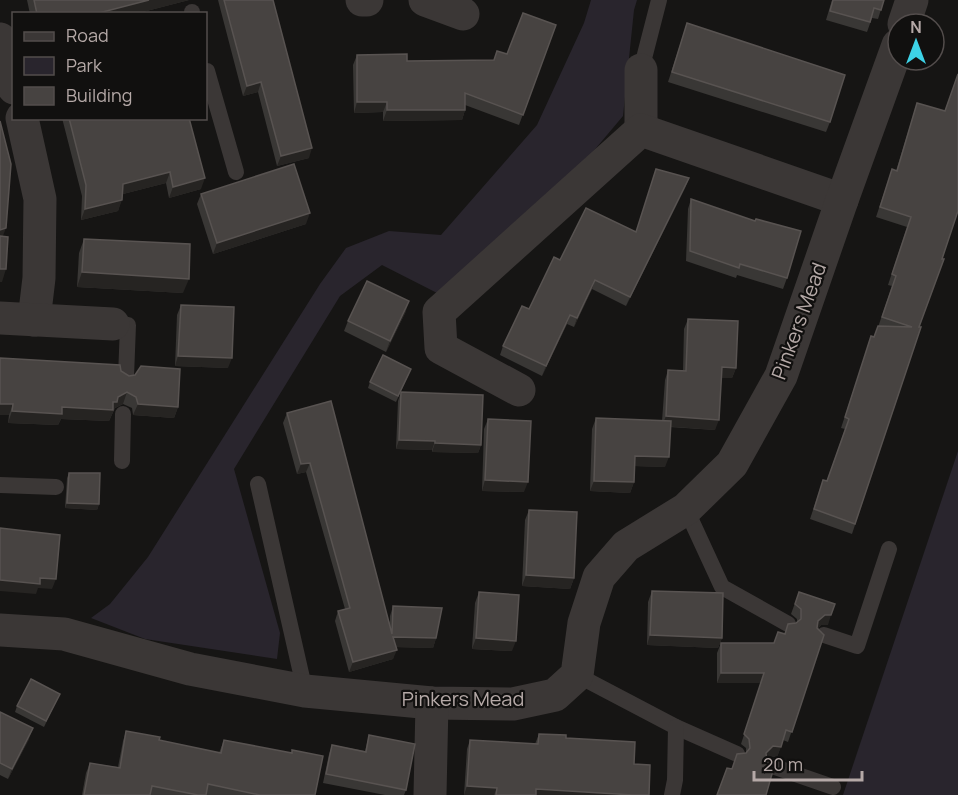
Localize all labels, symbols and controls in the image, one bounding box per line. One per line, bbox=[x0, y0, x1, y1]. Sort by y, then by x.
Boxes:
legend bbox=[12, 12, 207, 120]
north arrow bbox=[886, 12, 946, 72]
text: N bbox=[910, 16, 922, 38]
text: Road bbox=[66, 23, 109, 47]
text: Park bbox=[66, 53, 103, 77]
text: Building bbox=[66, 83, 132, 107]
street label: Pinkers Mead bbox=[765, 259, 832, 383]
street label: Pinkers Mead bbox=[402, 685, 524, 712]
scale bar bbox=[754, 744, 862, 782]
text: 20 m bbox=[763, 752, 803, 776]

